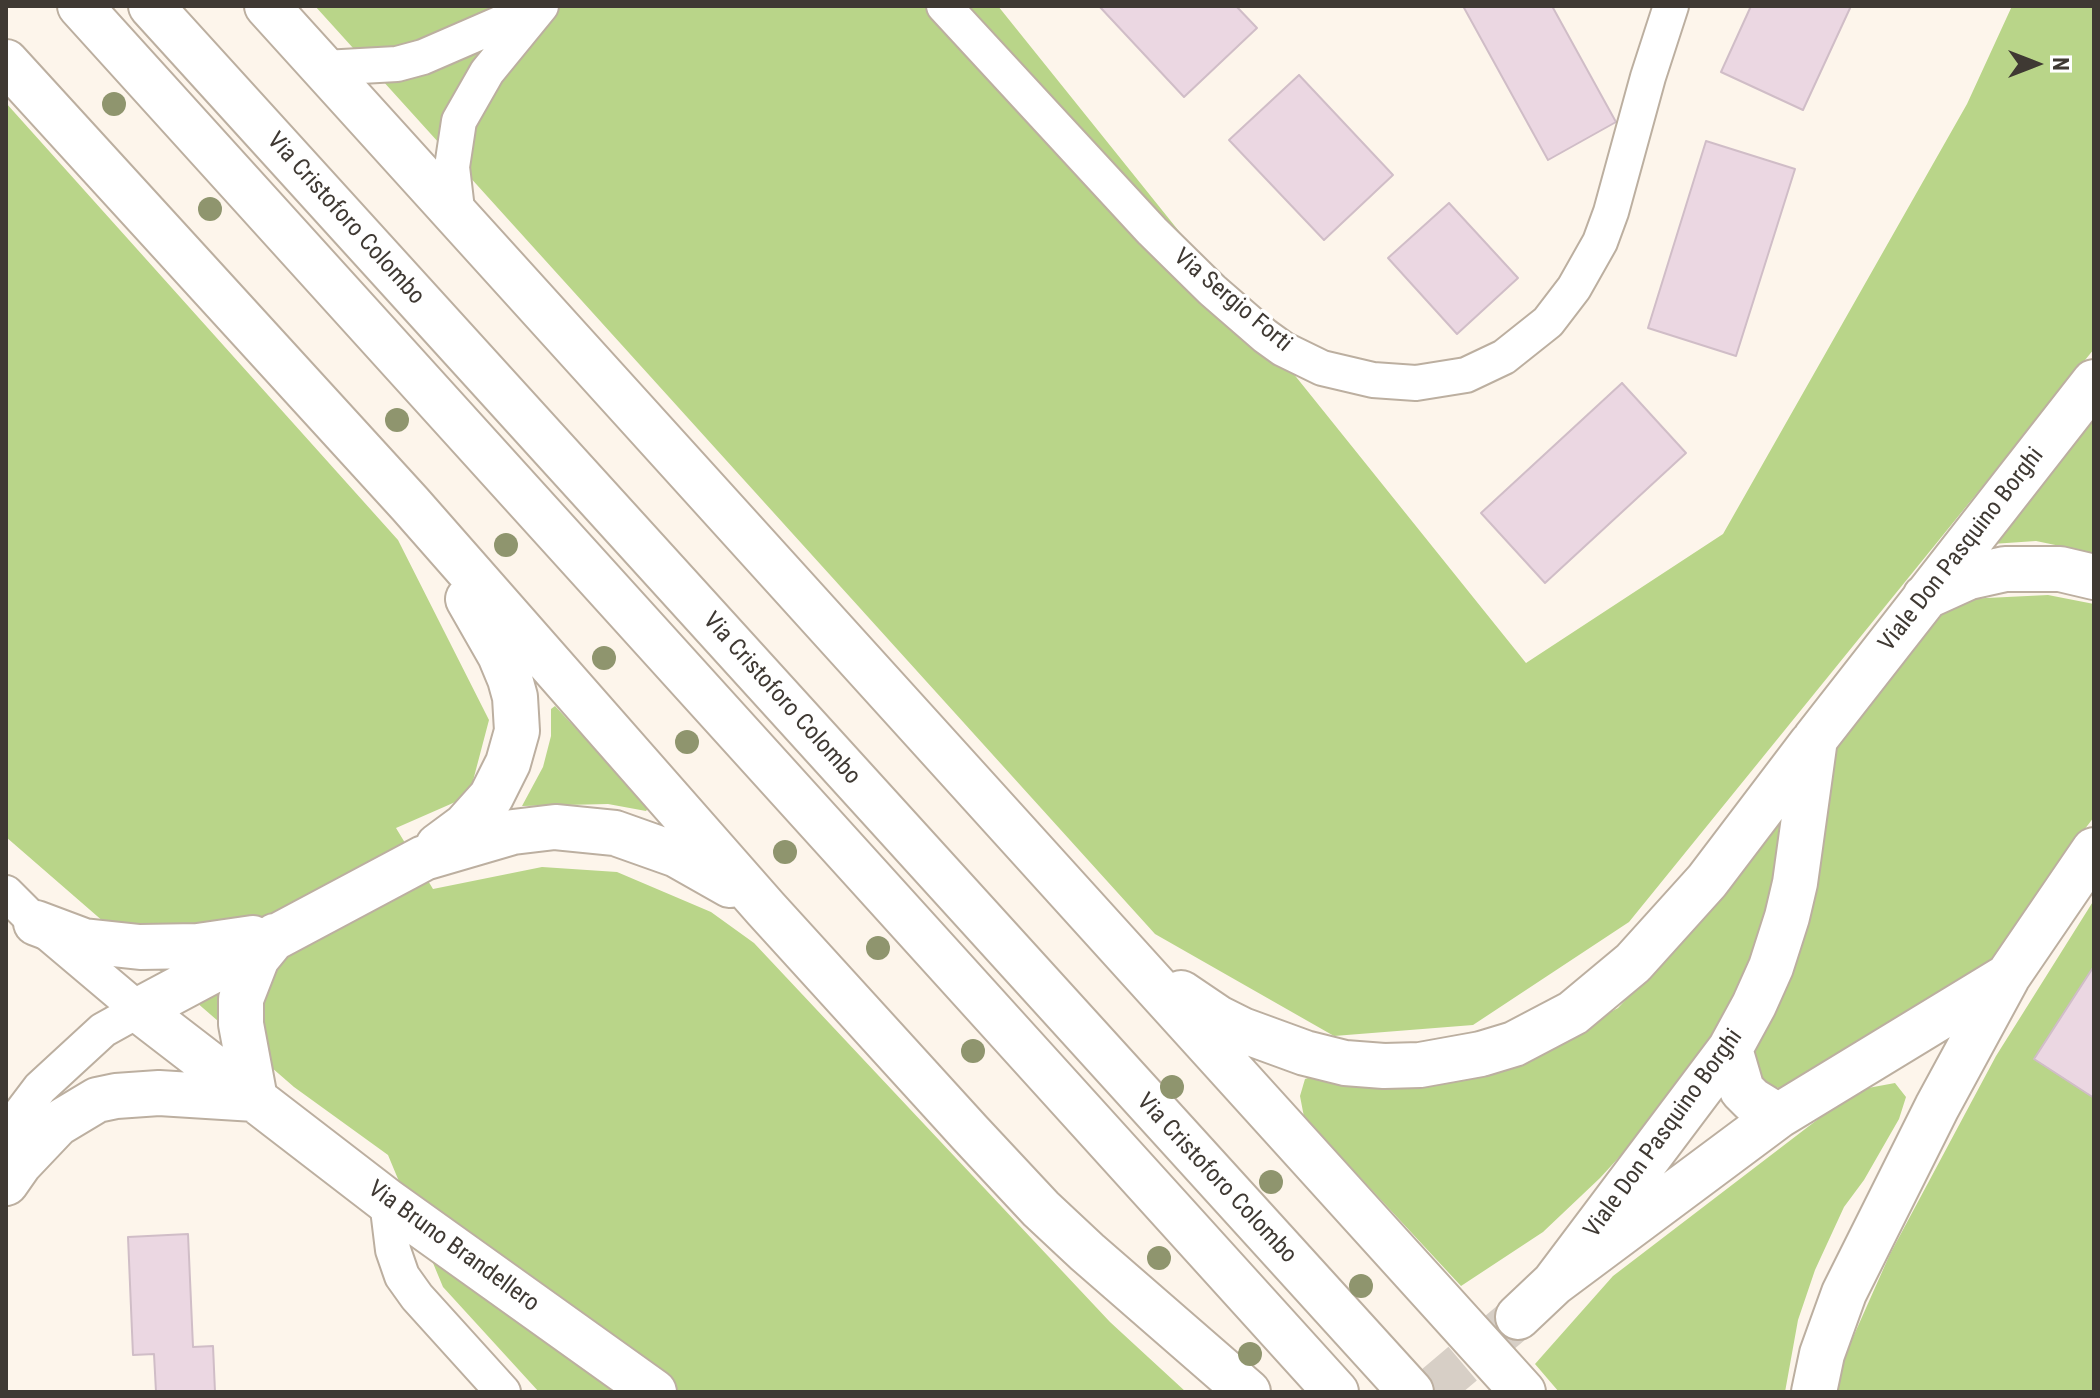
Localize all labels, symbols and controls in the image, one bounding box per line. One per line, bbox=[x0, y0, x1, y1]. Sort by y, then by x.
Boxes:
north arrow bbox=[1996, 24, 2076, 104]
text: N bbox=[2048, 57, 2073, 71]
street label: Via Cristoforo Colombo bbox=[260, 127, 430, 311]
street label: Via Sergio Forti bbox=[1167, 243, 1297, 359]
street label: Viale Don Pasquino Borghi bbox=[1873, 442, 2051, 658]
street label: Via Cristoforo Colombo bbox=[696, 607, 866, 791]
street label: Viale Don Pasquino Borghi bbox=[1579, 1024, 1749, 1244]
street label: Via Cristoforo Colombo bbox=[1130, 1088, 1302, 1270]
street label: Via Bruno Brandellero bbox=[362, 1175, 544, 1319]

